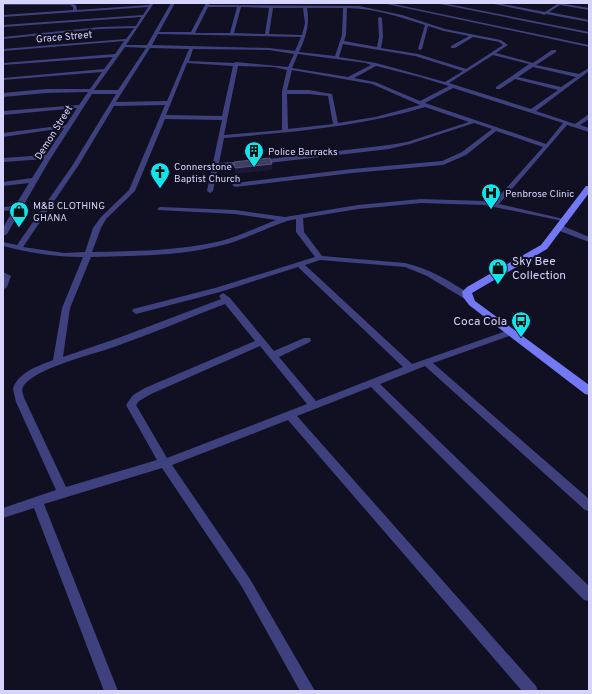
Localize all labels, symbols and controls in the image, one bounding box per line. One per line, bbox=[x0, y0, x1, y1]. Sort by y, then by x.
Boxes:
street label: Grace Street bbox=[36, 29, 93, 46]
street label: Demon Street bbox=[32, 103, 76, 162]
building icon: Police Barracks bbox=[243, 140, 265, 168]
place label: Police Barracks bbox=[268, 146, 338, 159]
church icon: Connerstone Baptist Church bbox=[149, 161, 171, 189]
place label: Connerstone Baptist Church bbox=[174, 161, 241, 186]
hospital icon: Penbrose Clinic bbox=[480, 182, 502, 210]
place label: Penbrose Clinic bbox=[505, 188, 574, 201]
shop icon: M&B CLOTHING GHANA bbox=[8, 200, 30, 228]
place label: M&B CLOTHING GHANA bbox=[33, 200, 105, 225]
place label: Sky Bee Collection bbox=[512, 254, 566, 284]
shop icon: Sky Bee Collection bbox=[487, 257, 509, 285]
bus stop icon: Coca Cola bbox=[510, 310, 532, 338]
place label: Coca Cola bbox=[453, 314, 507, 330]

